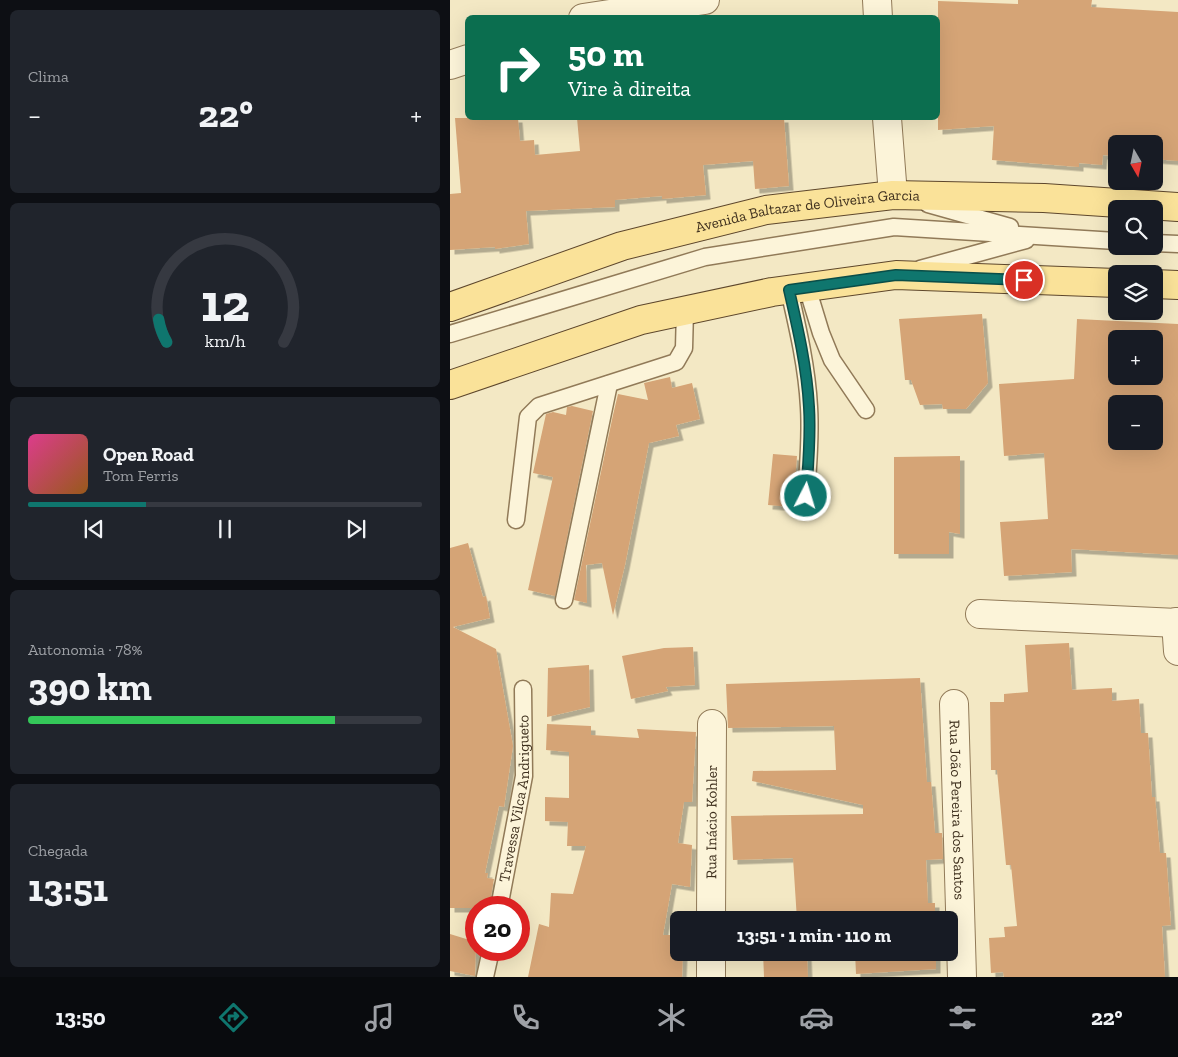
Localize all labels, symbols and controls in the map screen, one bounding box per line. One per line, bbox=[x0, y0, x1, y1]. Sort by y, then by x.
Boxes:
text: 50 m bbox=[568, 33, 644, 75]
icon: right bbox=[485, 35, 550, 100]
text: Clima bbox=[28, 67, 69, 86]
text: Vire à direita bbox=[568, 75, 691, 102]
text: 22° bbox=[198, 91, 253, 137]
text: − bbox=[28, 99, 41, 132]
text: + bbox=[410, 99, 422, 132]
north arrow bbox=[1108, 135, 1162, 190]
map controls bbox=[1108, 135, 1163, 450]
street label: Avenida Baltazar de Oliveira Garcia bbox=[693, 186, 920, 236]
button: search bbox=[1108, 200, 1163, 255]
pin bbox=[1003, 259, 1045, 301]
button: layers bbox=[1108, 265, 1163, 320]
icon: arrive bbox=[1010, 266, 1038, 294]
text: 12 bbox=[201, 272, 249, 334]
text: km/h bbox=[205, 330, 245, 352]
button: + bbox=[1108, 330, 1163, 385]
button: − bbox=[1108, 395, 1163, 450]
text: Open Road bbox=[103, 443, 194, 466]
text: Tom Ferris bbox=[103, 466, 179, 485]
position arrow bbox=[779, 469, 831, 521]
icon: previous bbox=[80, 515, 108, 543]
icon: pause bbox=[211, 515, 239, 543]
icon: next bbox=[342, 515, 370, 543]
text: Autonomia · 78% bbox=[28, 640, 143, 659]
text: 390 km bbox=[28, 664, 152, 710]
street label: Travessa Vilca Andrigueto bbox=[495, 714, 533, 884]
street label: Rua João Pereira dos Santos bbox=[945, 720, 969, 900]
street label: Rua Inácio Kohler bbox=[702, 765, 721, 879]
text: Chegada bbox=[28, 841, 88, 860]
text: 13:51 bbox=[28, 865, 108, 911]
speed limit sign: 20 bbox=[465, 896, 530, 961]
text: 13:51 · 1 min · 110 m bbox=[737, 924, 891, 947]
icon: directions bbox=[216, 1000, 251, 1035]
icon: music bbox=[362, 1000, 397, 1035]
icon: phone bbox=[508, 1000, 543, 1035]
icon: climate bbox=[654, 1000, 689, 1035]
icon: car bbox=[799, 1000, 834, 1035]
icon: filters bbox=[945, 1000, 980, 1035]
text: 13:50 bbox=[55, 1004, 106, 1031]
text: 22° bbox=[1091, 1004, 1123, 1031]

